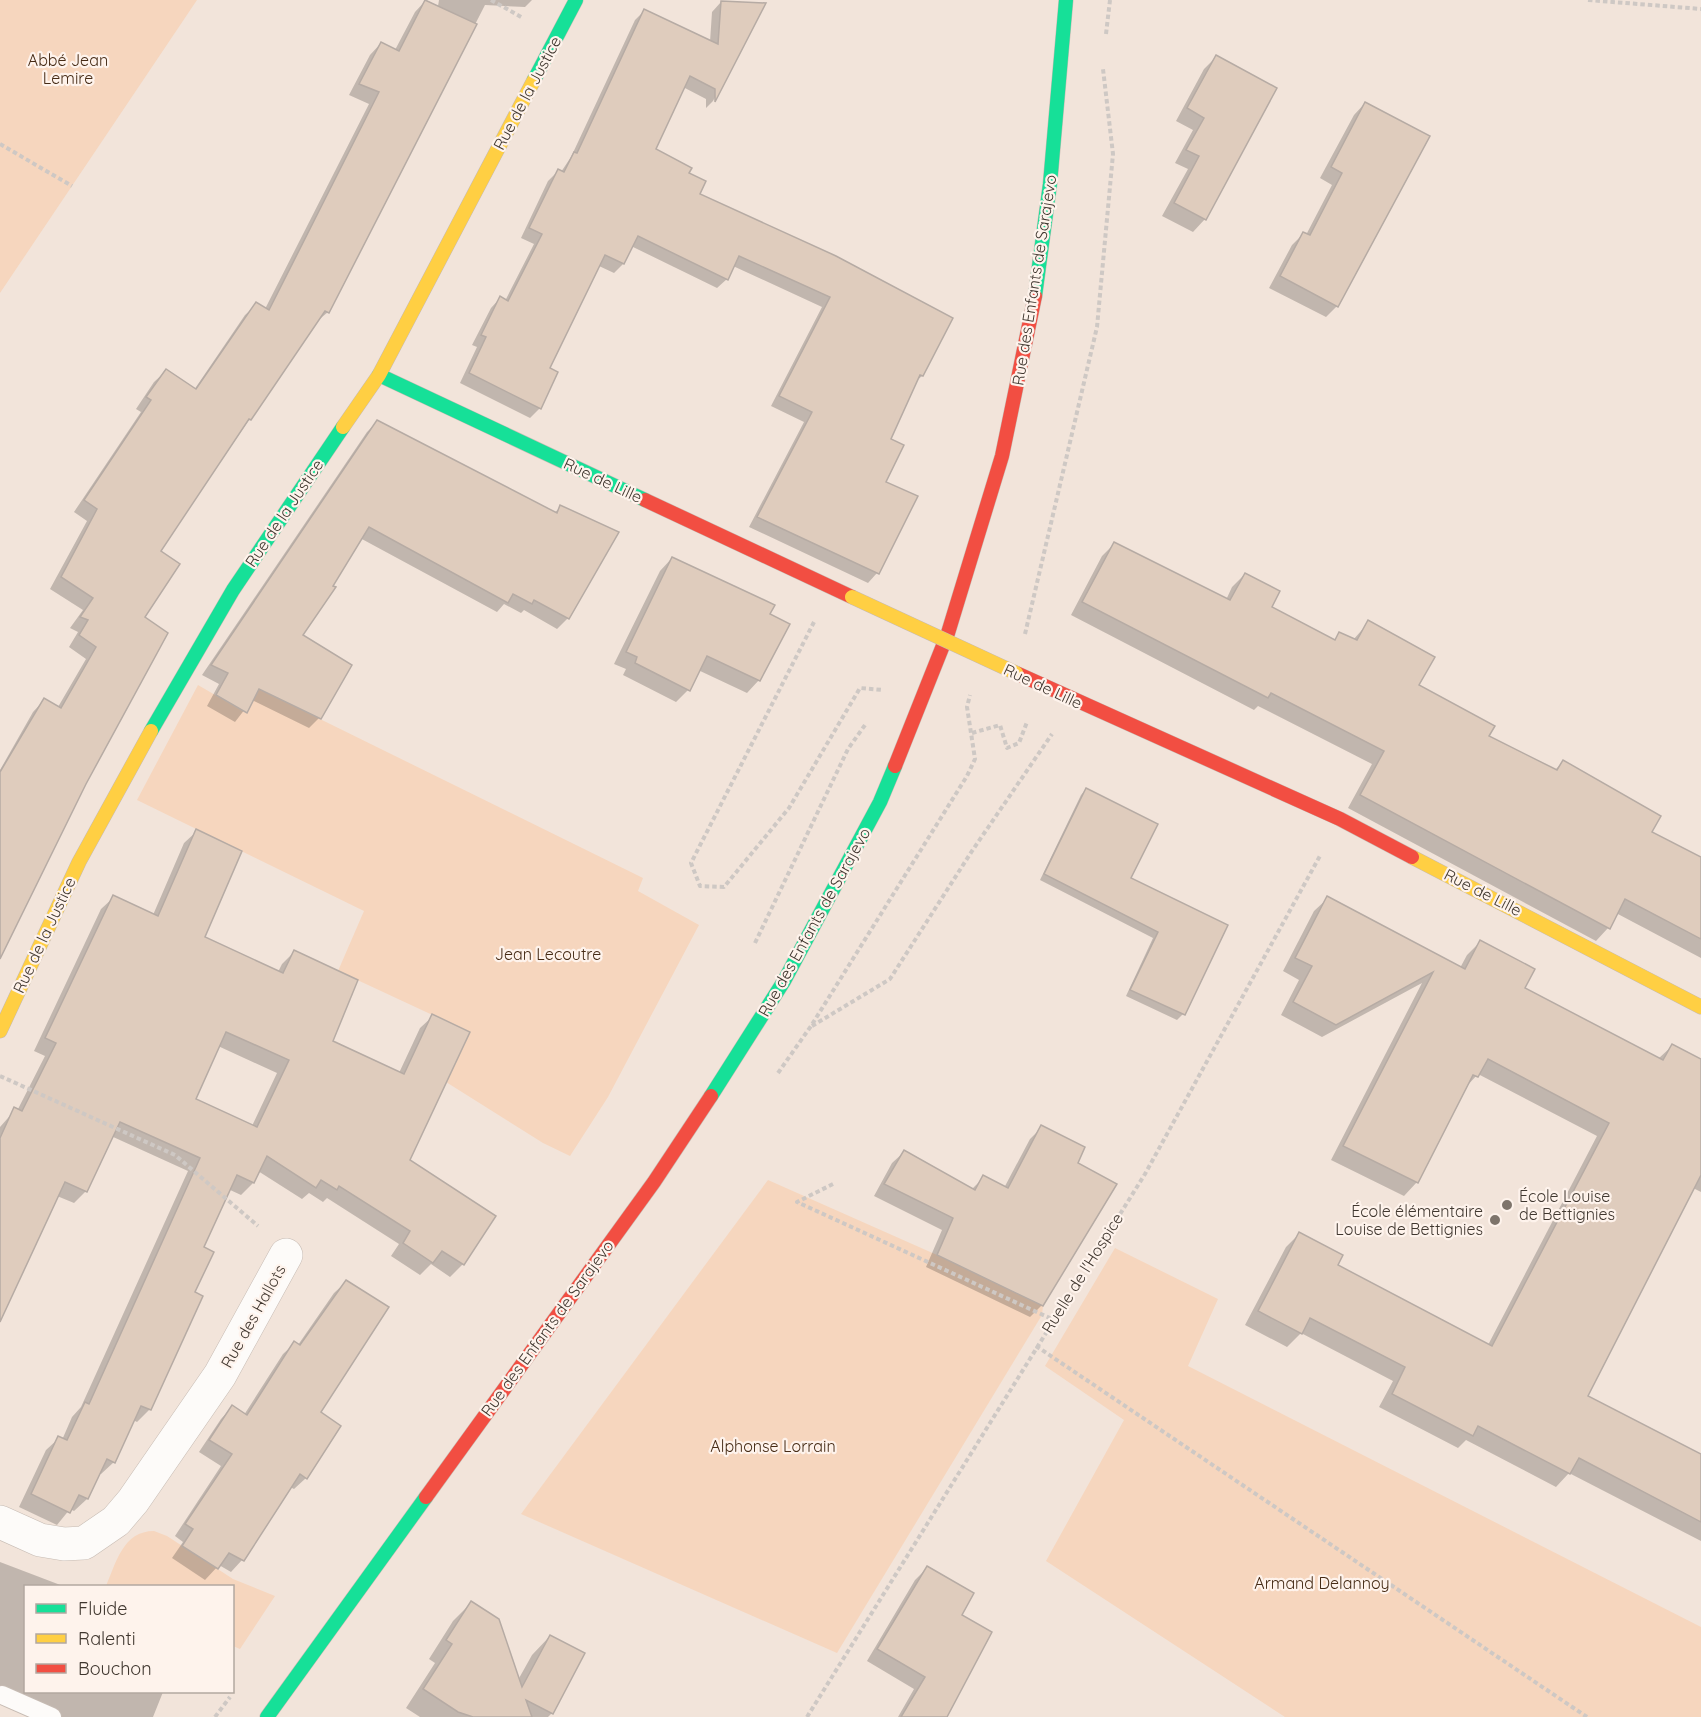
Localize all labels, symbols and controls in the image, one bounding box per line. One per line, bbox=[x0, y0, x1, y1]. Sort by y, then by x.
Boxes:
street label: Rue de la Justice bbox=[489, 33, 565, 153]
park label: Abbé Jean Lemire bbox=[28, 50, 108, 88]
street label: Rue des Enfants de Sarajevo bbox=[1007, 173, 1061, 387]
street label: Rue de Lille bbox=[561, 453, 645, 507]
street label: Rue de la Justice bbox=[241, 455, 327, 571]
street label: Rue de Lille bbox=[1001, 659, 1085, 713]
street label: Rue des Enfants de Sarajevo bbox=[754, 824, 874, 1020]
street label: Rue de Lille bbox=[1441, 864, 1525, 920]
street label: Rue de la Justice bbox=[8, 874, 80, 996]
park label: Jean Lecoutre bbox=[495, 944, 601, 964]
place label: École Louise de Bettignies bbox=[1519, 1186, 1615, 1224]
marker: École Louise de Bettignies bbox=[1500, 1198, 1514, 1212]
place label: École élémentaire Louise de Bettignies bbox=[1335, 1201, 1483, 1239]
street label: Ruelle de l'Hospice bbox=[1037, 1209, 1127, 1337]
marker: École élémentaire Louise de Bettignies bbox=[1488, 1213, 1502, 1227]
street label: Rue des Enfants de Sarajevo bbox=[476, 1236, 618, 1420]
street label: Rue des Hallots bbox=[216, 1261, 290, 1371]
park label: Alphonse Lorrain bbox=[710, 1436, 836, 1456]
park label: Armand Delannoy bbox=[1254, 1573, 1390, 1593]
legend bbox=[24, 1585, 234, 1693]
text: Fluide bbox=[78, 1597, 127, 1620]
text: Ralenti bbox=[78, 1627, 136, 1650]
text: Bouchon bbox=[78, 1657, 152, 1680]

